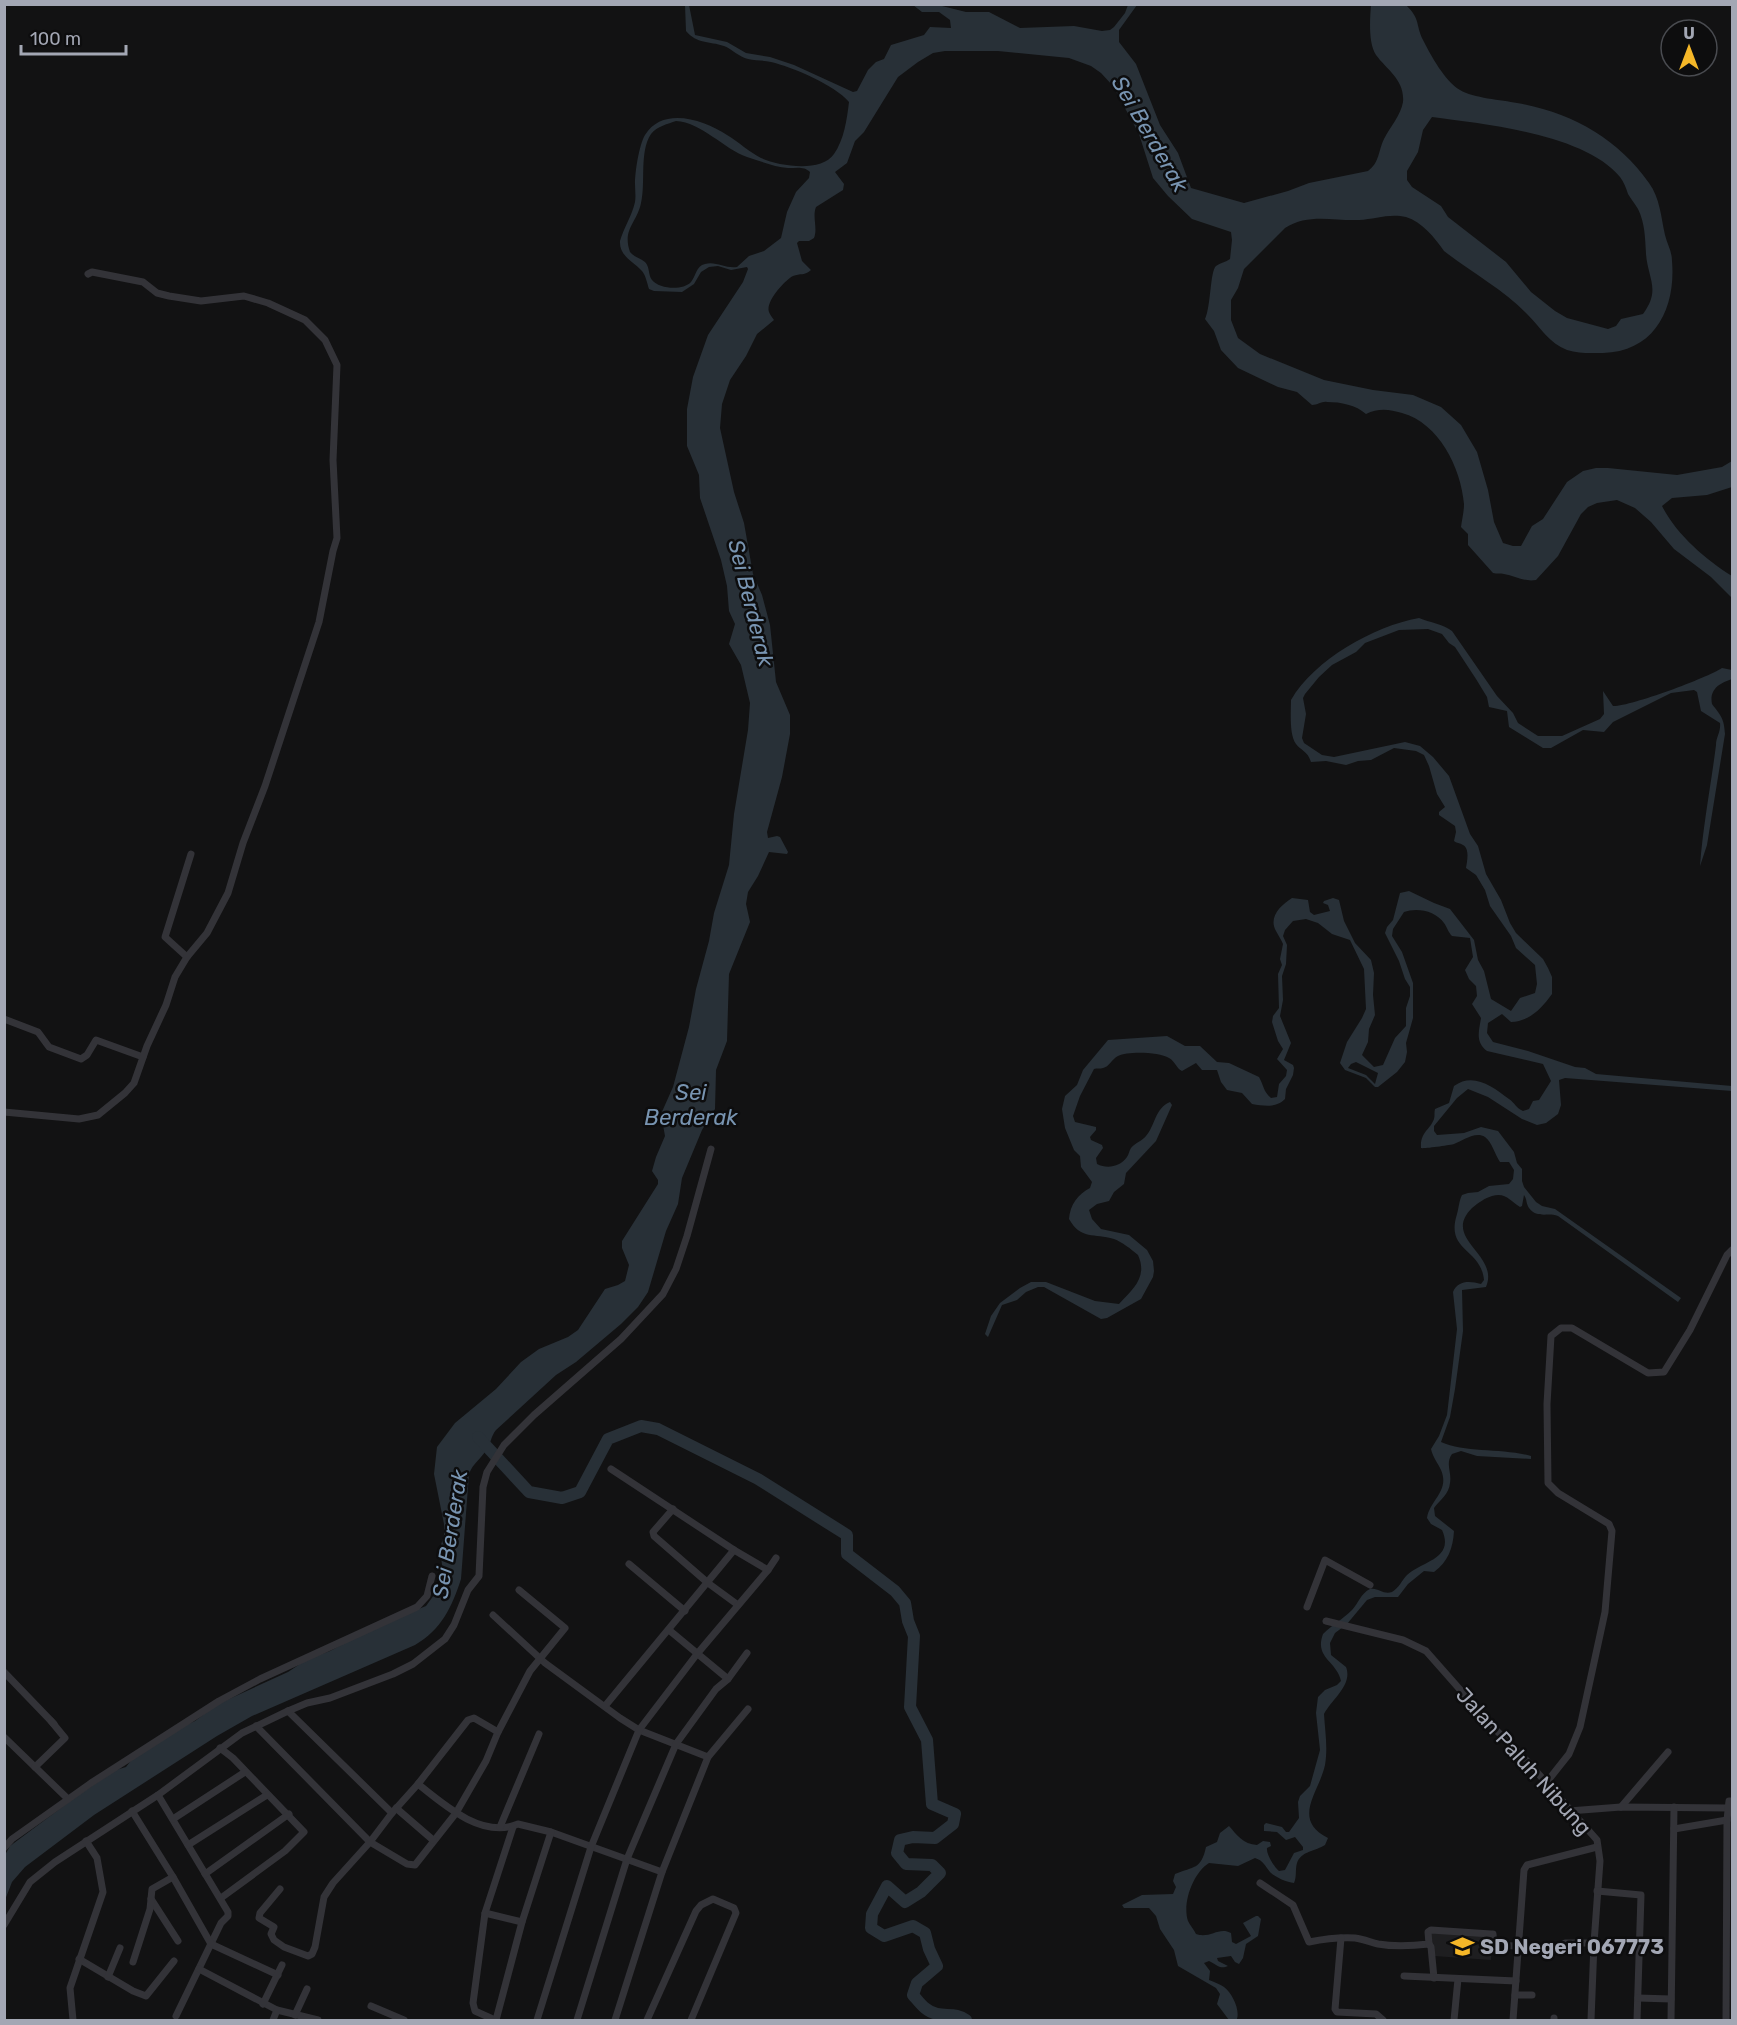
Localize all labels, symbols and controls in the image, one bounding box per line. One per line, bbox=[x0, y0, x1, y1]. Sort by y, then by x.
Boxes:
scale bar bbox=[21, 18, 126, 56]
north arrow bbox=[1659, 18, 1719, 78]
text: U bbox=[1683, 24, 1695, 43]
text: 100 m bbox=[30, 28, 81, 50]
water label: Sei Berderak bbox=[1106, 71, 1195, 198]
water label: Sei Berderak bbox=[722, 537, 780, 670]
water label: Sei Berderak bbox=[644, 1079, 738, 1131]
water label: Sei Berderak bbox=[426, 1467, 474, 1600]
street label: Jalan Paluh Nibung bbox=[1451, 1682, 1597, 1840]
school or university icon: SD Negeri 067773 bbox=[1449, 1933, 1475, 1959]
place label: SD Negeri 067773 bbox=[1480, 1934, 1664, 1959]

